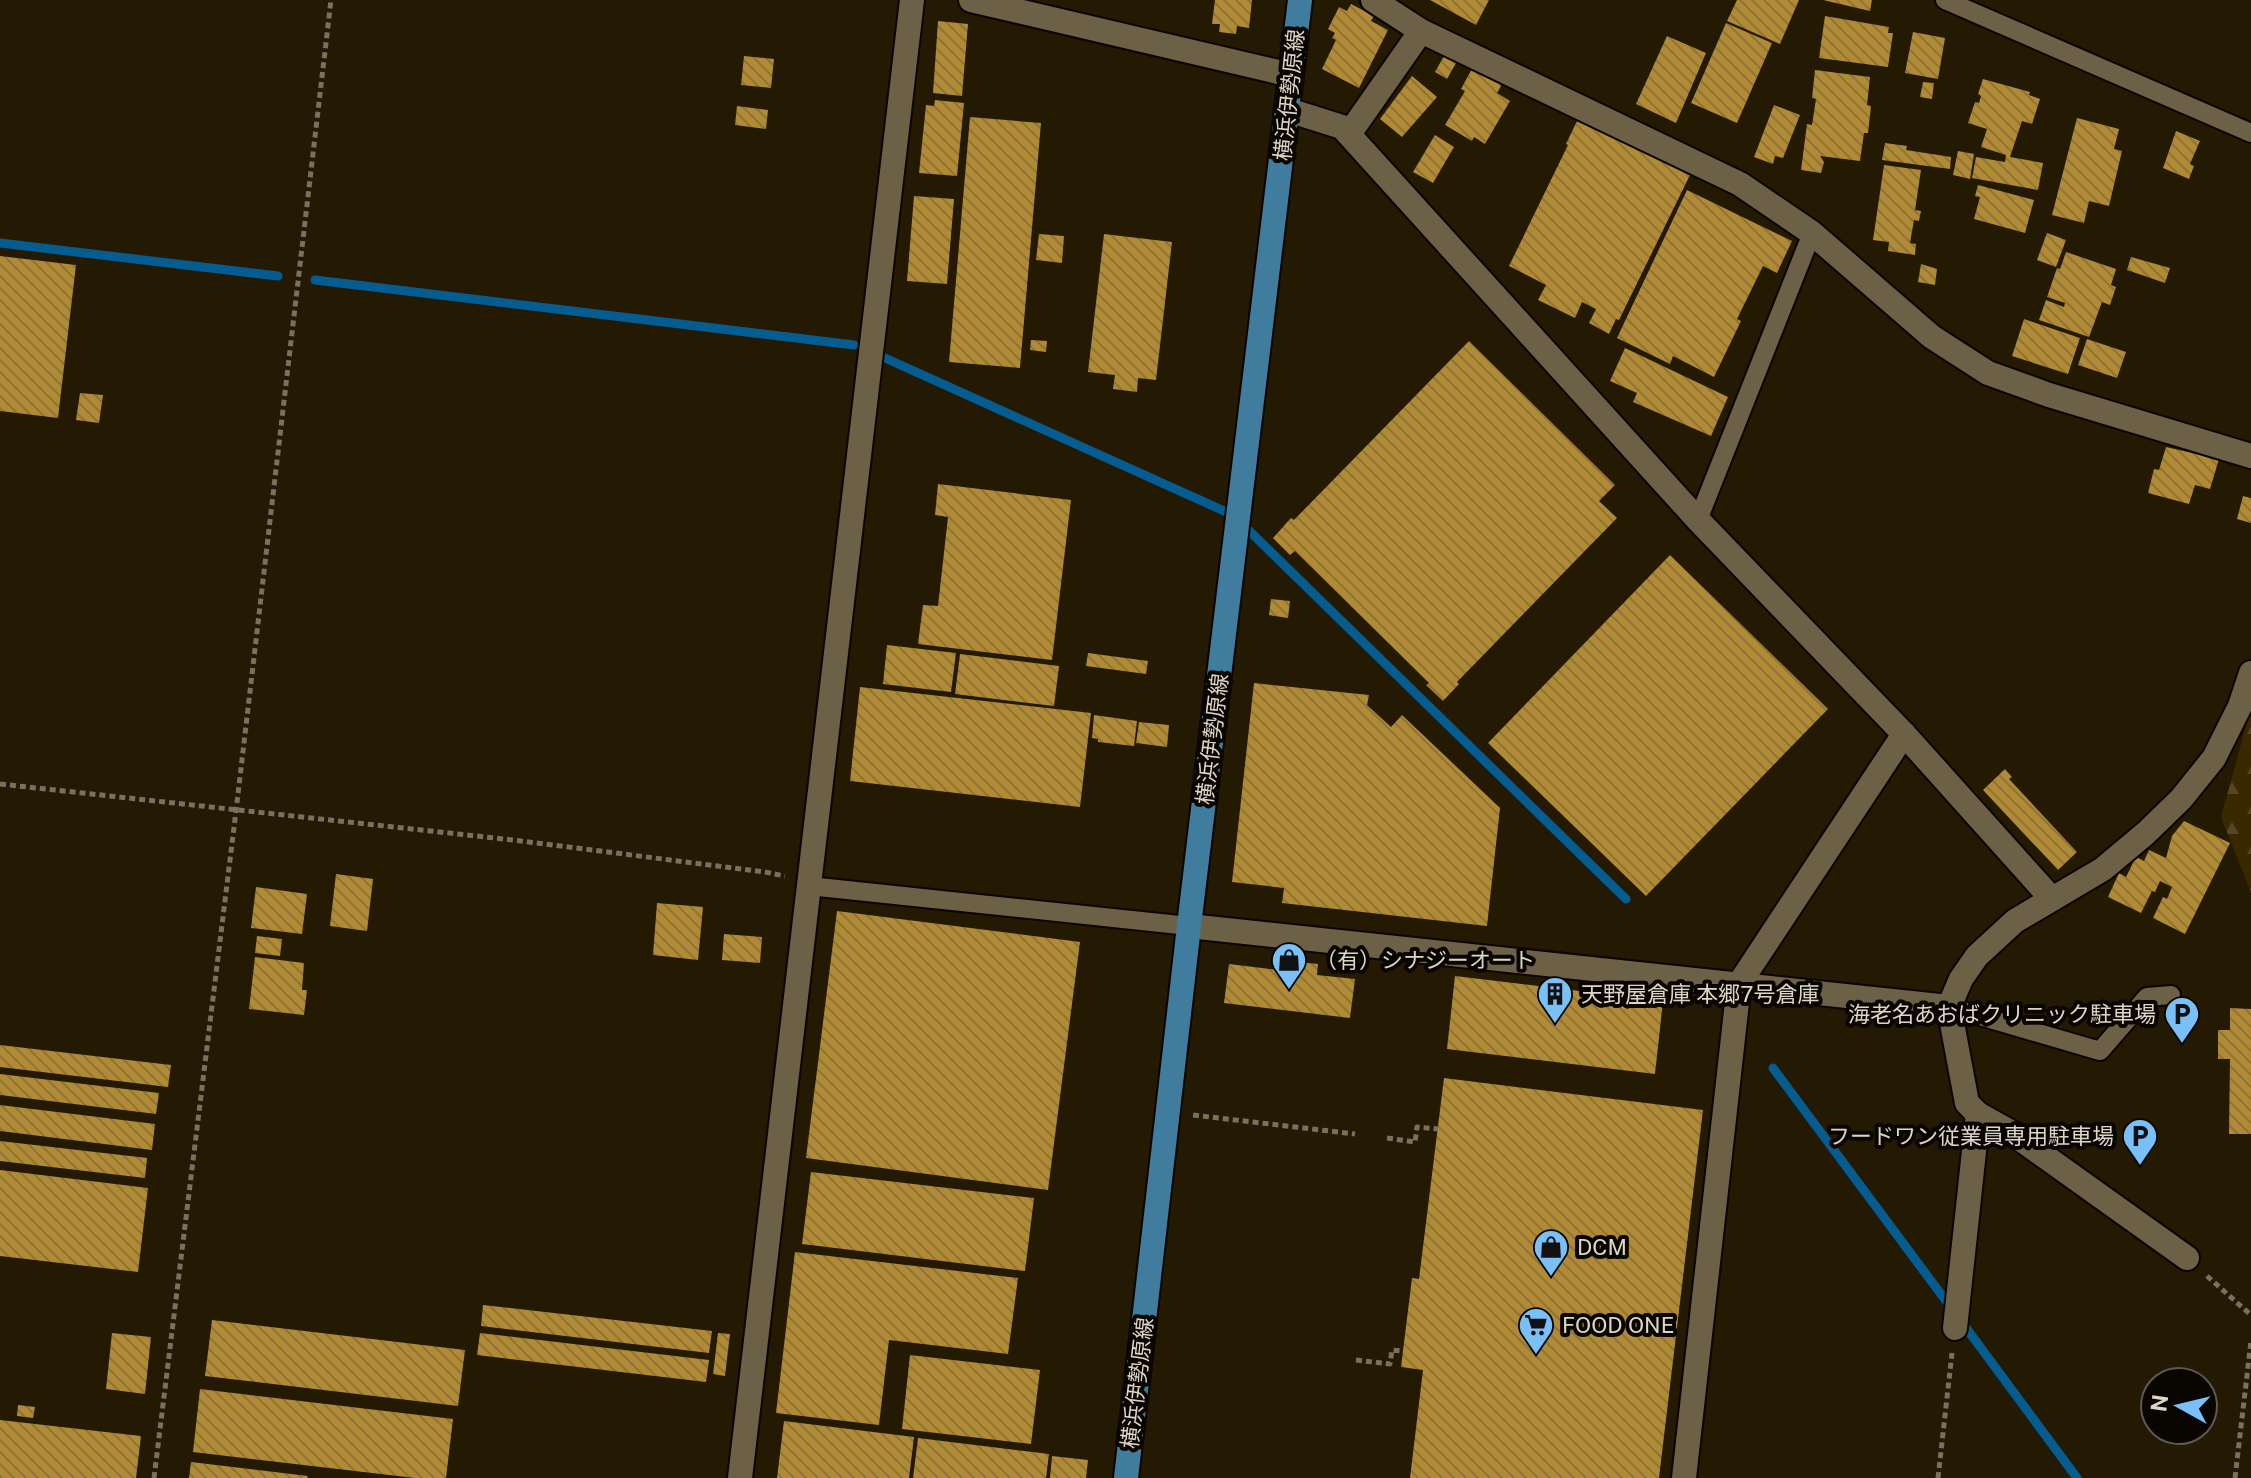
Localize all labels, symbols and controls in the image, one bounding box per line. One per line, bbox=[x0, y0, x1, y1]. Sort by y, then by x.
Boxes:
street label: 横浜伊勢原線 bbox=[1269, 28, 1309, 162]
street label: 横浜伊勢原線 bbox=[1191, 672, 1233, 806]
shop icon: （有）シナジーオート bbox=[1270, 941, 1308, 991]
place label: （有）シナジーオート bbox=[1315, 947, 1535, 973]
building icon: 天野屋倉庫 本郷7号倉庫 bbox=[1536, 975, 1574, 1025]
place label: 天野屋倉庫 本郷7号倉庫 bbox=[1581, 981, 1820, 1007]
parking icon: 海老名あおばクリニック駐車場 bbox=[2163, 995, 2201, 1045]
place label: 海老名あおばクリニック駐車場 bbox=[1848, 1001, 2156, 1027]
parking icon: フードワン従業員専用駐車場 bbox=[2121, 1117, 2159, 1167]
place label: フードワン従業員専用駐車場 bbox=[1828, 1123, 2114, 1149]
shop icon: DCM bbox=[1532, 1228, 1570, 1278]
place label: DCM bbox=[1577, 1234, 1627, 1260]
supermarket icon: FOOD ONE bbox=[1517, 1306, 1555, 1356]
place label: FOOD ONE bbox=[1562, 1312, 1674, 1338]
street label: 横浜伊勢原線 bbox=[1116, 1316, 1158, 1450]
north arrow bbox=[2139, 1366, 2219, 1446]
text: N bbox=[2145, 1393, 2173, 1414]

